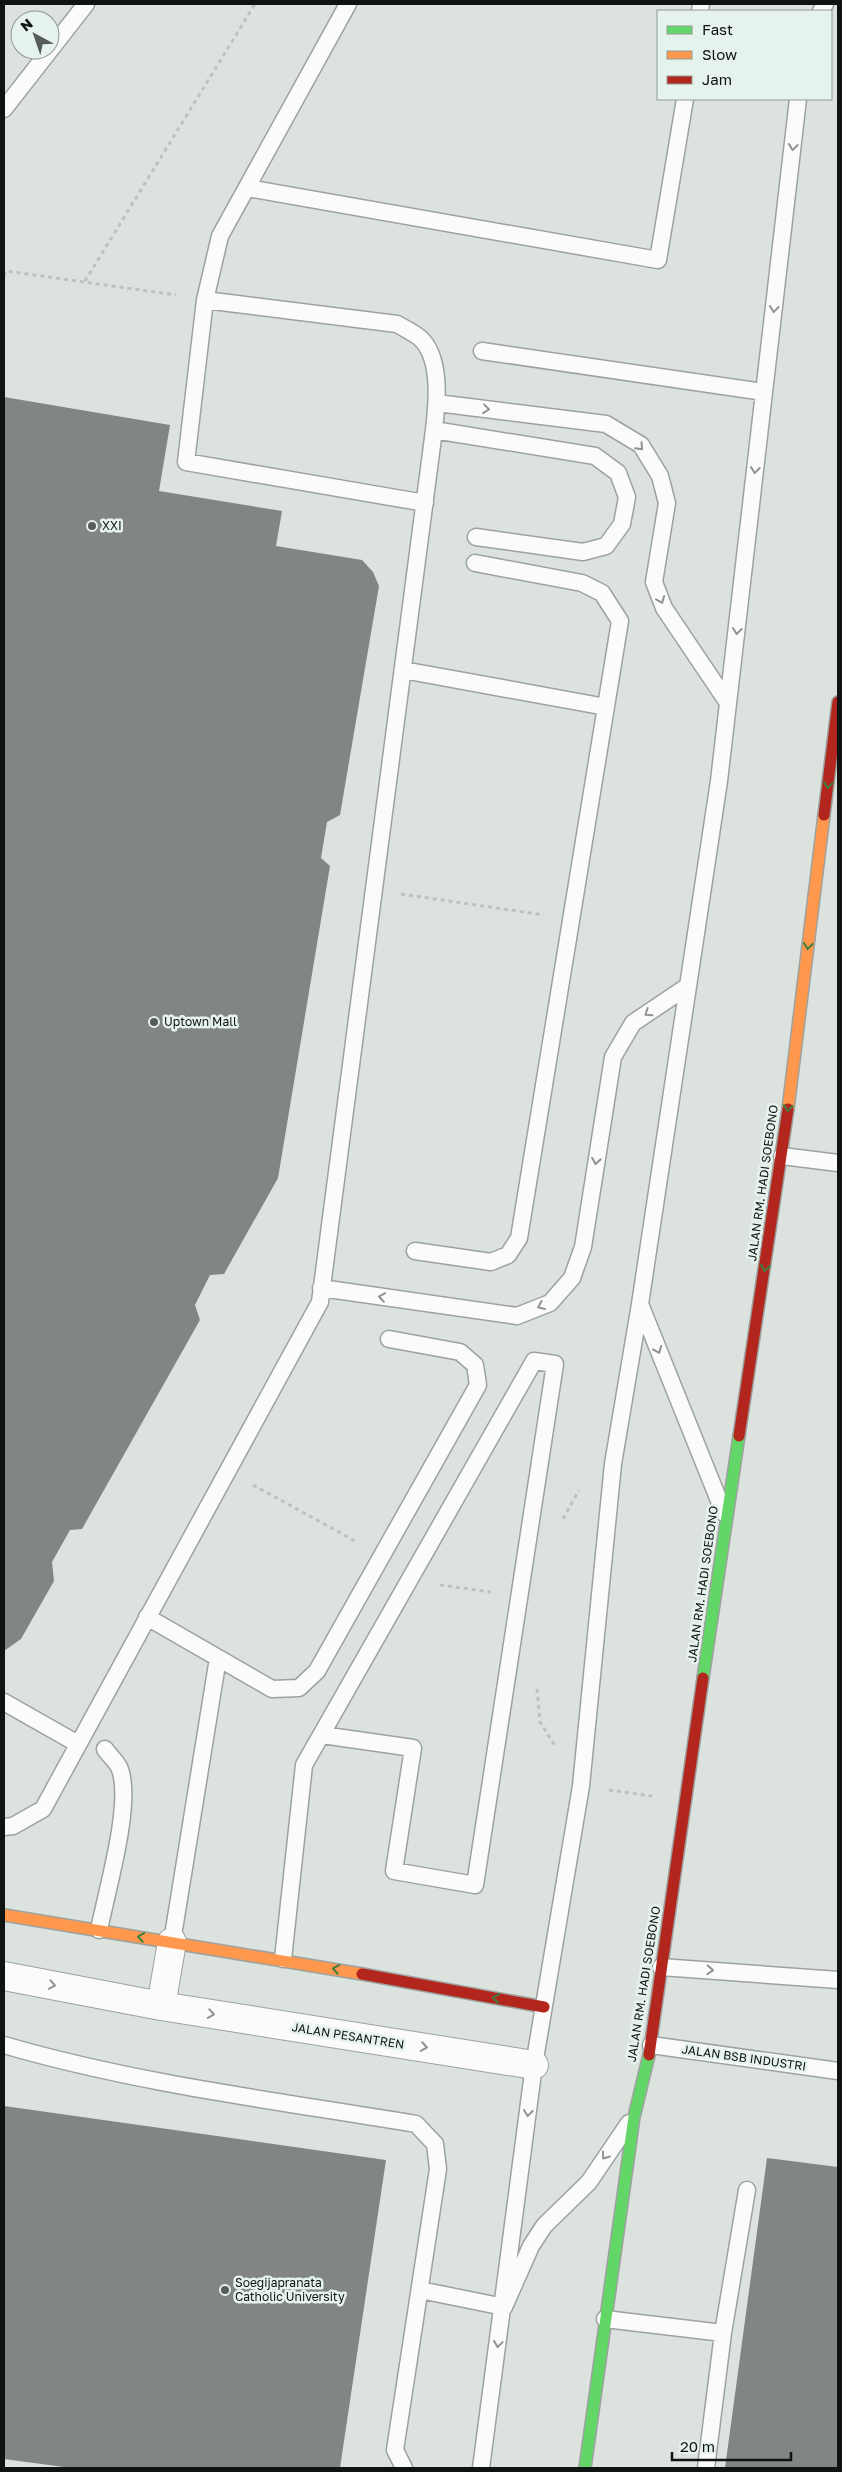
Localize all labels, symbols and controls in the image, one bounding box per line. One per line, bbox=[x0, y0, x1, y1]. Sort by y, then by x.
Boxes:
north arrow bbox=[10, 10, 60, 60]
legend bbox=[657, 10, 832, 100]
text: N bbox=[17, 15, 36, 35]
text: Fast bbox=[702, 20, 733, 38]
text: Slow bbox=[702, 45, 737, 63]
text: Jam bbox=[702, 70, 732, 88]
one-way arrow bbox=[788, 143, 799, 151]
one-way arrow bbox=[769, 305, 780, 313]
one-way arrow bbox=[482, 403, 490, 414]
one-way arrow bbox=[634, 441, 643, 450]
one-way arrow bbox=[750, 466, 761, 474]
place label: XXI bbox=[102, 518, 122, 533]
marker: XXI bbox=[86, 520, 98, 532]
one-way arrow bbox=[655, 595, 665, 604]
one-way arrow bbox=[732, 628, 743, 636]
one-way arrow bbox=[823, 781, 834, 789]
one-way arrow bbox=[803, 943, 814, 951]
one-way arrow bbox=[644, 1007, 653, 1016]
place label: Uptown Mall bbox=[164, 1014, 237, 1029]
marker: Uptown Mall bbox=[148, 1016, 160, 1028]
street label: JALAN RM. HADI SOEBONO bbox=[744, 1104, 781, 1262]
one-way arrow bbox=[783, 1104, 794, 1112]
one-way arrow bbox=[592, 1157, 602, 1165]
one-way arrow bbox=[760, 1265, 771, 1273]
one-way arrow bbox=[378, 1292, 386, 1303]
one-way arrow bbox=[537, 1300, 546, 1311]
one-way arrow bbox=[653, 1345, 663, 1353]
street label: JALAN RM. HADI SOEBONO bbox=[684, 1505, 721, 1663]
street label: JALAN RM. HADI SOEBONO bbox=[624, 1905, 663, 2063]
one-way arrow bbox=[137, 1932, 146, 1942]
one-way arrow bbox=[332, 1964, 341, 1975]
one-way arrow bbox=[706, 1964, 714, 1975]
one-way arrow bbox=[47, 1980, 56, 1990]
one-way arrow bbox=[492, 1993, 501, 2004]
one-way arrow bbox=[207, 2009, 216, 2019]
street label: JALAN PESANTREN bbox=[291, 2019, 405, 2052]
street label: JALAN BSB INDUSTRI bbox=[681, 2041, 807, 2074]
one-way arrow bbox=[420, 2042, 428, 2052]
one-way arrow bbox=[523, 2110, 534, 2118]
one-way arrow bbox=[602, 2150, 611, 2160]
place label: Soegijapranata Catholic University bbox=[235, 2275, 345, 2304]
marker: Soegijapranata Catholic University bbox=[219, 2284, 231, 2296]
one-way arrow bbox=[494, 2339, 504, 2348]
scale bar bbox=[672, 2430, 791, 2462]
text: 20 m bbox=[680, 2437, 715, 2455]

